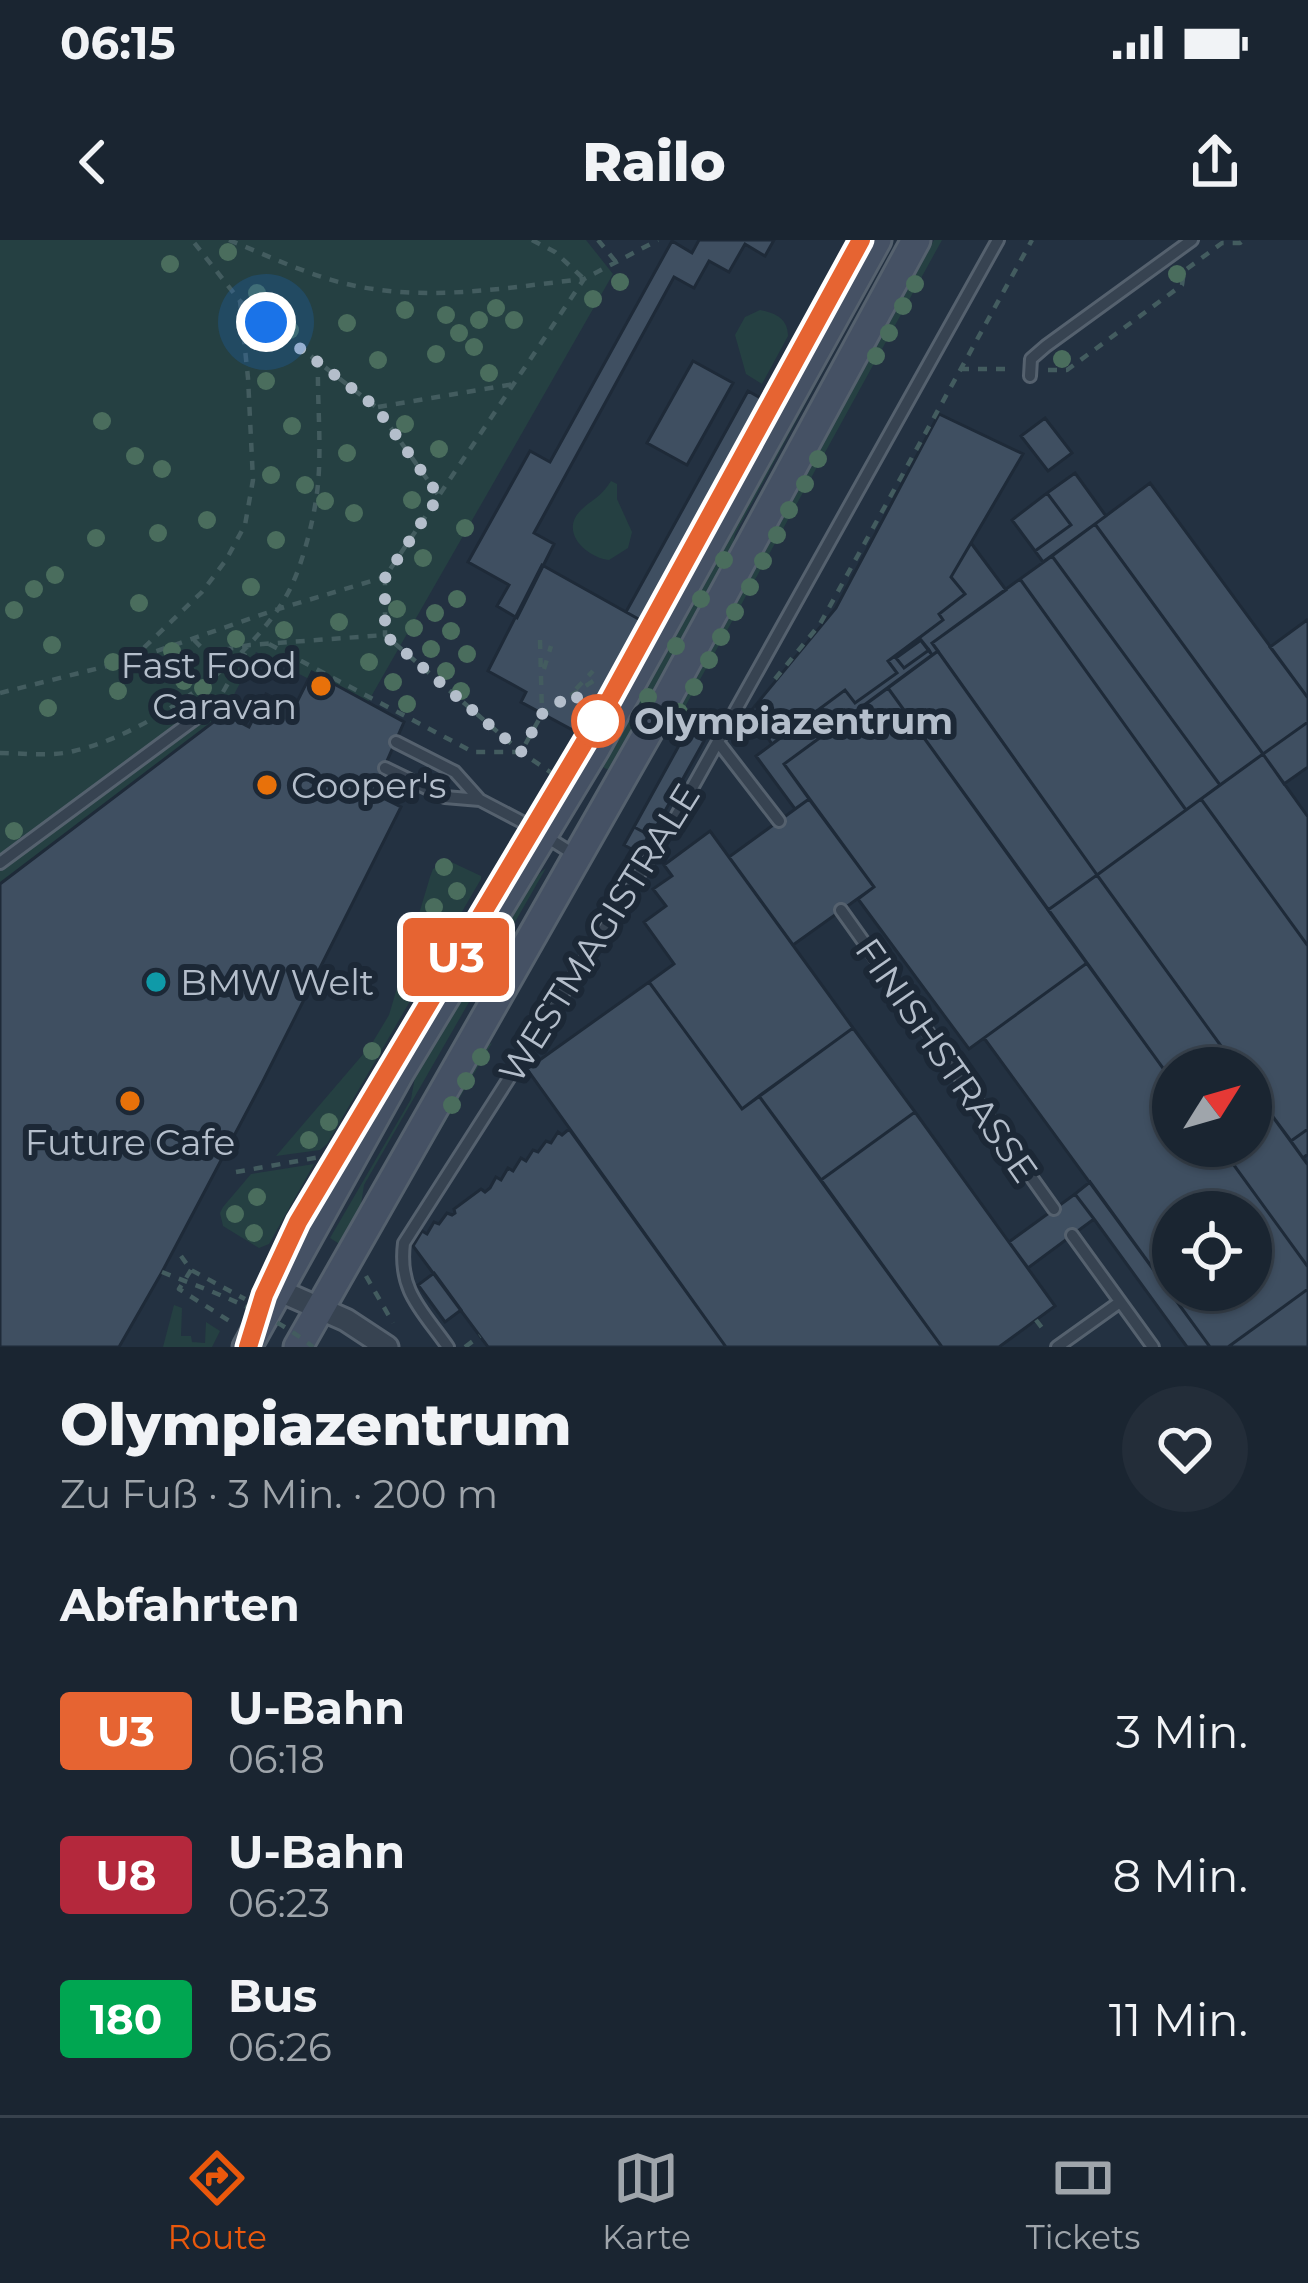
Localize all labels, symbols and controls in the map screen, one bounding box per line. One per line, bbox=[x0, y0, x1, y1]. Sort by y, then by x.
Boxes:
text: 06:15 bbox=[60, 15, 175, 70]
icon: back bbox=[60, 129, 126, 195]
text: Railo bbox=[582, 129, 726, 195]
icon: share bbox=[1182, 129, 1248, 195]
your location bbox=[236, 292, 296, 352]
place label: Fast Food Caravan bbox=[120, 643, 297, 728]
marker: Fast Food Caravan bbox=[308, 673, 334, 699]
marker: Olympiazentrum bbox=[573, 696, 623, 746]
place label: Olympiazentrum bbox=[634, 699, 953, 743]
place label: Cooper's bbox=[291, 763, 446, 807]
marker: Cooper's bbox=[254, 772, 280, 798]
street label: WESTMAGISTRALE bbox=[489, 775, 709, 1091]
line badge: U3 bbox=[402, 918, 510, 996]
street label: FINISHSTRASSE bbox=[846, 929, 1048, 1191]
text: U3 bbox=[427, 931, 485, 983]
place label: BMW Welt bbox=[180, 960, 374, 1004]
marker: BMW Welt bbox=[143, 969, 169, 995]
north arrow bbox=[1152, 1047, 1272, 1167]
map controls bbox=[1152, 1047, 1272, 1311]
marker: Future Cafe bbox=[117, 1088, 143, 1114]
place label: Future Cafe bbox=[25, 1120, 235, 1164]
button: locate bbox=[1152, 1191, 1272, 1311]
button: heart bbox=[1122, 1386, 1248, 1512]
text: Olympiazentrum bbox=[60, 1390, 572, 1459]
text: Zu Fuß · 3 Min. · 200 m bbox=[60, 1470, 498, 1518]
text: Abfahrten bbox=[60, 1577, 300, 1632]
text: U-Bahn bbox=[228, 1680, 405, 1735]
text: 3 Min. bbox=[1116, 1704, 1248, 1759]
text: U3 bbox=[97, 1705, 155, 1757]
text: 06:18 bbox=[228, 1735, 325, 1783]
text: U-Bahn bbox=[228, 1824, 405, 1879]
text: 8 Min. bbox=[1112, 1848, 1248, 1903]
text: U8 bbox=[96, 1849, 156, 1901]
text: 06:23 bbox=[228, 1879, 330, 1927]
text: Bus bbox=[228, 1968, 317, 2023]
text: 11 Min. bbox=[1109, 1992, 1248, 2047]
text: 180 bbox=[90, 1993, 162, 2045]
text: 06:26 bbox=[228, 2023, 332, 2071]
tab: Route bbox=[168, 2145, 267, 2257]
tab: Karte bbox=[602, 2145, 691, 2257]
tab: Tickets bbox=[1026, 2145, 1140, 2257]

